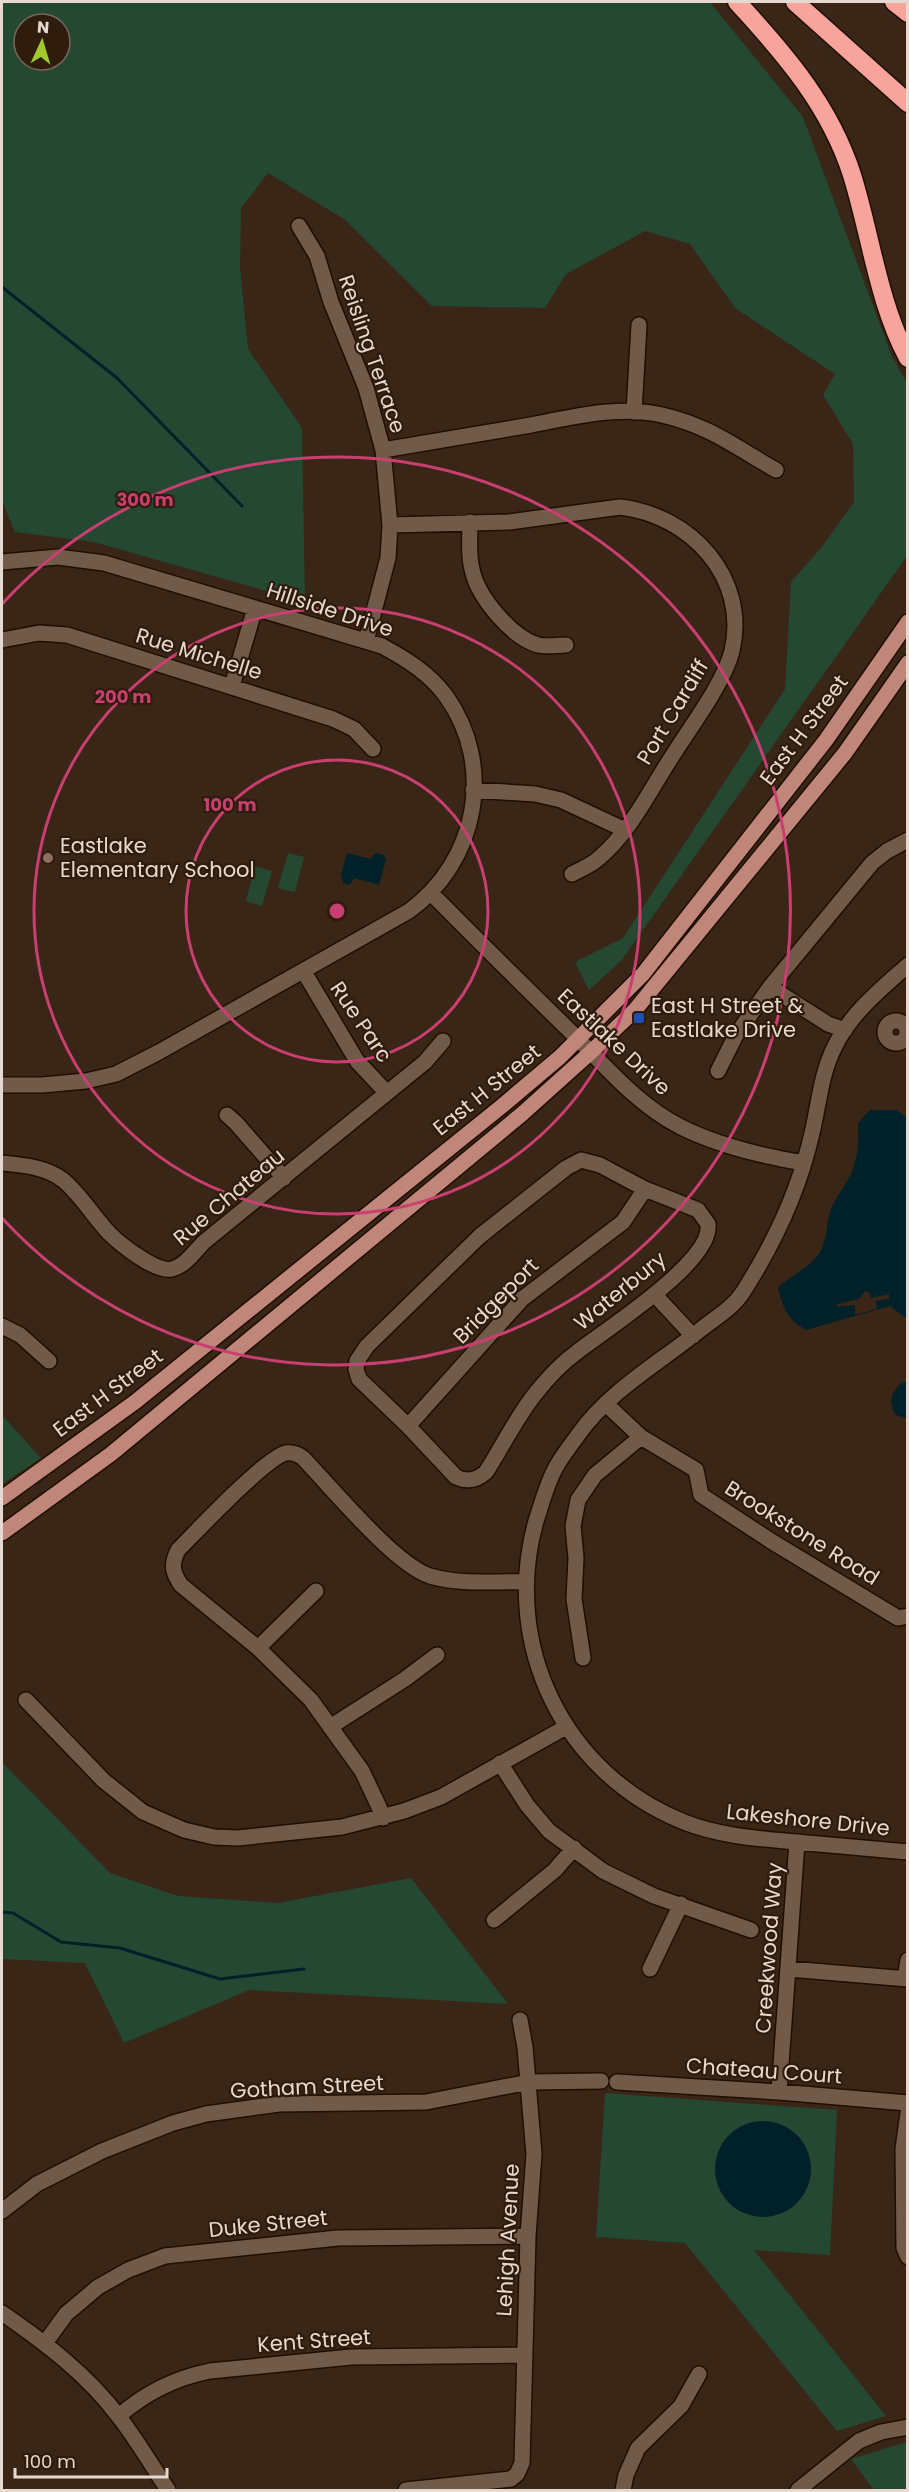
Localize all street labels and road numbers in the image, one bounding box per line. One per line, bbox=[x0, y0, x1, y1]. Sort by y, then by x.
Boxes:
street label: Reisling Terrace bbox=[332, 271, 413, 437]
street label: Hillside Drive bbox=[263, 575, 397, 644]
street label: Rue Michelle bbox=[132, 621, 266, 686]
street label: Port Cardiff bbox=[630, 654, 715, 770]
street label: East H Street bbox=[753, 669, 855, 791]
street label: Rue Parc bbox=[324, 976, 399, 1068]
street label: Eastlake Drive bbox=[551, 982, 677, 1102]
street label: East H Street bbox=[427, 1037, 547, 1142]
street label: Rue Chateau bbox=[167, 1141, 290, 1252]
street label: Waterbury bbox=[568, 1244, 672, 1337]
street label: Bridgeport bbox=[446, 1251, 545, 1350]
street label: East H Street bbox=[47, 1342, 169, 1444]
street label: Brookstone Road bbox=[719, 1473, 885, 1592]
street label: Lakeshore Drive bbox=[725, 1797, 891, 1842]
street label: Creekwood Way bbox=[748, 1861, 789, 2034]
street label: Chateau Court bbox=[685, 2051, 843, 2090]
street label: Gotham Street bbox=[229, 2068, 385, 2105]
street label: Lehigh Avenue bbox=[489, 2163, 526, 2317]
street label: Duke Street bbox=[207, 2203, 329, 2244]
street label: Kent Street bbox=[256, 2322, 372, 2359]

